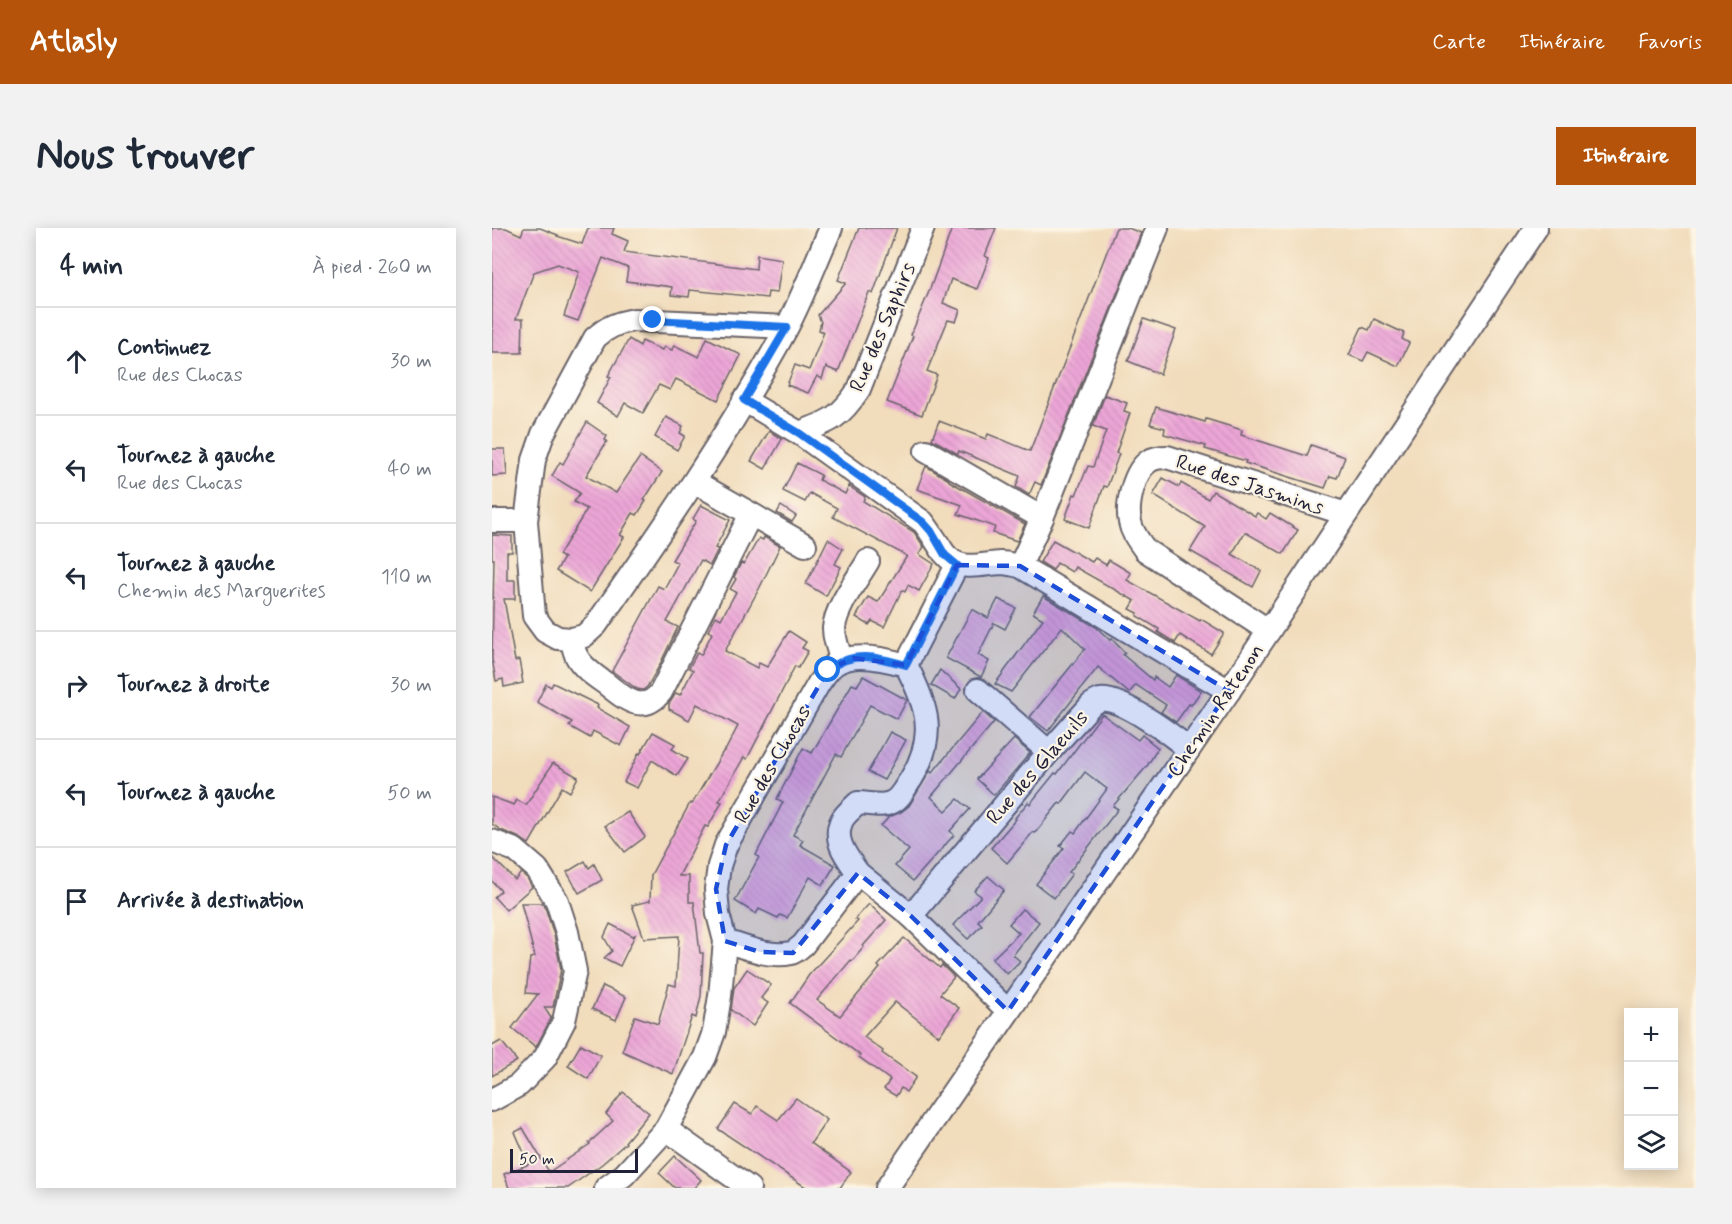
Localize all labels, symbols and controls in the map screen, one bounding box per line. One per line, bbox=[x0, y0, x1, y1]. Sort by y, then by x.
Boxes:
text: Atlasly bbox=[30, 24, 118, 61]
text: Carte bbox=[1432, 28, 1486, 56]
text: Itinéraire bbox=[1519, 28, 1605, 56]
text: Favoris bbox=[1638, 28, 1702, 56]
button: Itinéraire bbox=[1556, 127, 1696, 185]
text: Nous trouver bbox=[36, 129, 254, 184]
text: 4 min bbox=[60, 250, 123, 284]
text: À pied · 260 m bbox=[312, 254, 432, 281]
street label: Rue des Saphirs bbox=[843, 258, 923, 396]
route end bbox=[639, 306, 665, 332]
text: Continuez bbox=[117, 334, 211, 362]
icon: ahead bbox=[60, 345, 93, 378]
text: 30 m bbox=[390, 348, 432, 375]
text: Rue des Chocas bbox=[117, 362, 243, 389]
text: Tournez à gauche bbox=[117, 442, 275, 470]
street label: Rue des Jasmins bbox=[1172, 448, 1327, 522]
icon: left bbox=[60, 453, 93, 486]
text: 40 m bbox=[388, 456, 432, 483]
text: Rue des Chocas bbox=[117, 470, 243, 497]
text: Tournez à gauche bbox=[117, 550, 275, 578]
icon: left bbox=[60, 561, 93, 594]
text: 110 m bbox=[381, 564, 432, 591]
text: Chemin des Marguerites bbox=[117, 578, 326, 605]
street label: Chemin Ratenon bbox=[1161, 638, 1271, 783]
route start bbox=[814, 656, 840, 682]
icon: right bbox=[60, 669, 93, 702]
text: Tournez à droite bbox=[117, 671, 270, 699]
text: 30 m bbox=[390, 672, 432, 699]
street label: Rue des Chocas bbox=[728, 700, 818, 829]
street label: Rue des Glaeuils bbox=[980, 704, 1095, 831]
icon: left bbox=[60, 777, 93, 810]
text: Tournez à gauche bbox=[117, 779, 275, 807]
text: 50 m bbox=[387, 780, 432, 807]
icon: arrive bbox=[60, 885, 93, 918]
text: Arrivée à destination bbox=[117, 887, 304, 915]
map controls bbox=[1624, 1008, 1678, 1170]
button: + bbox=[1624, 1008, 1678, 1062]
button: − bbox=[1624, 1062, 1678, 1116]
button: layers bbox=[1624, 1116, 1678, 1170]
scale bar bbox=[510, 1146, 638, 1174]
text: 50 m bbox=[519, 1149, 555, 1170]

